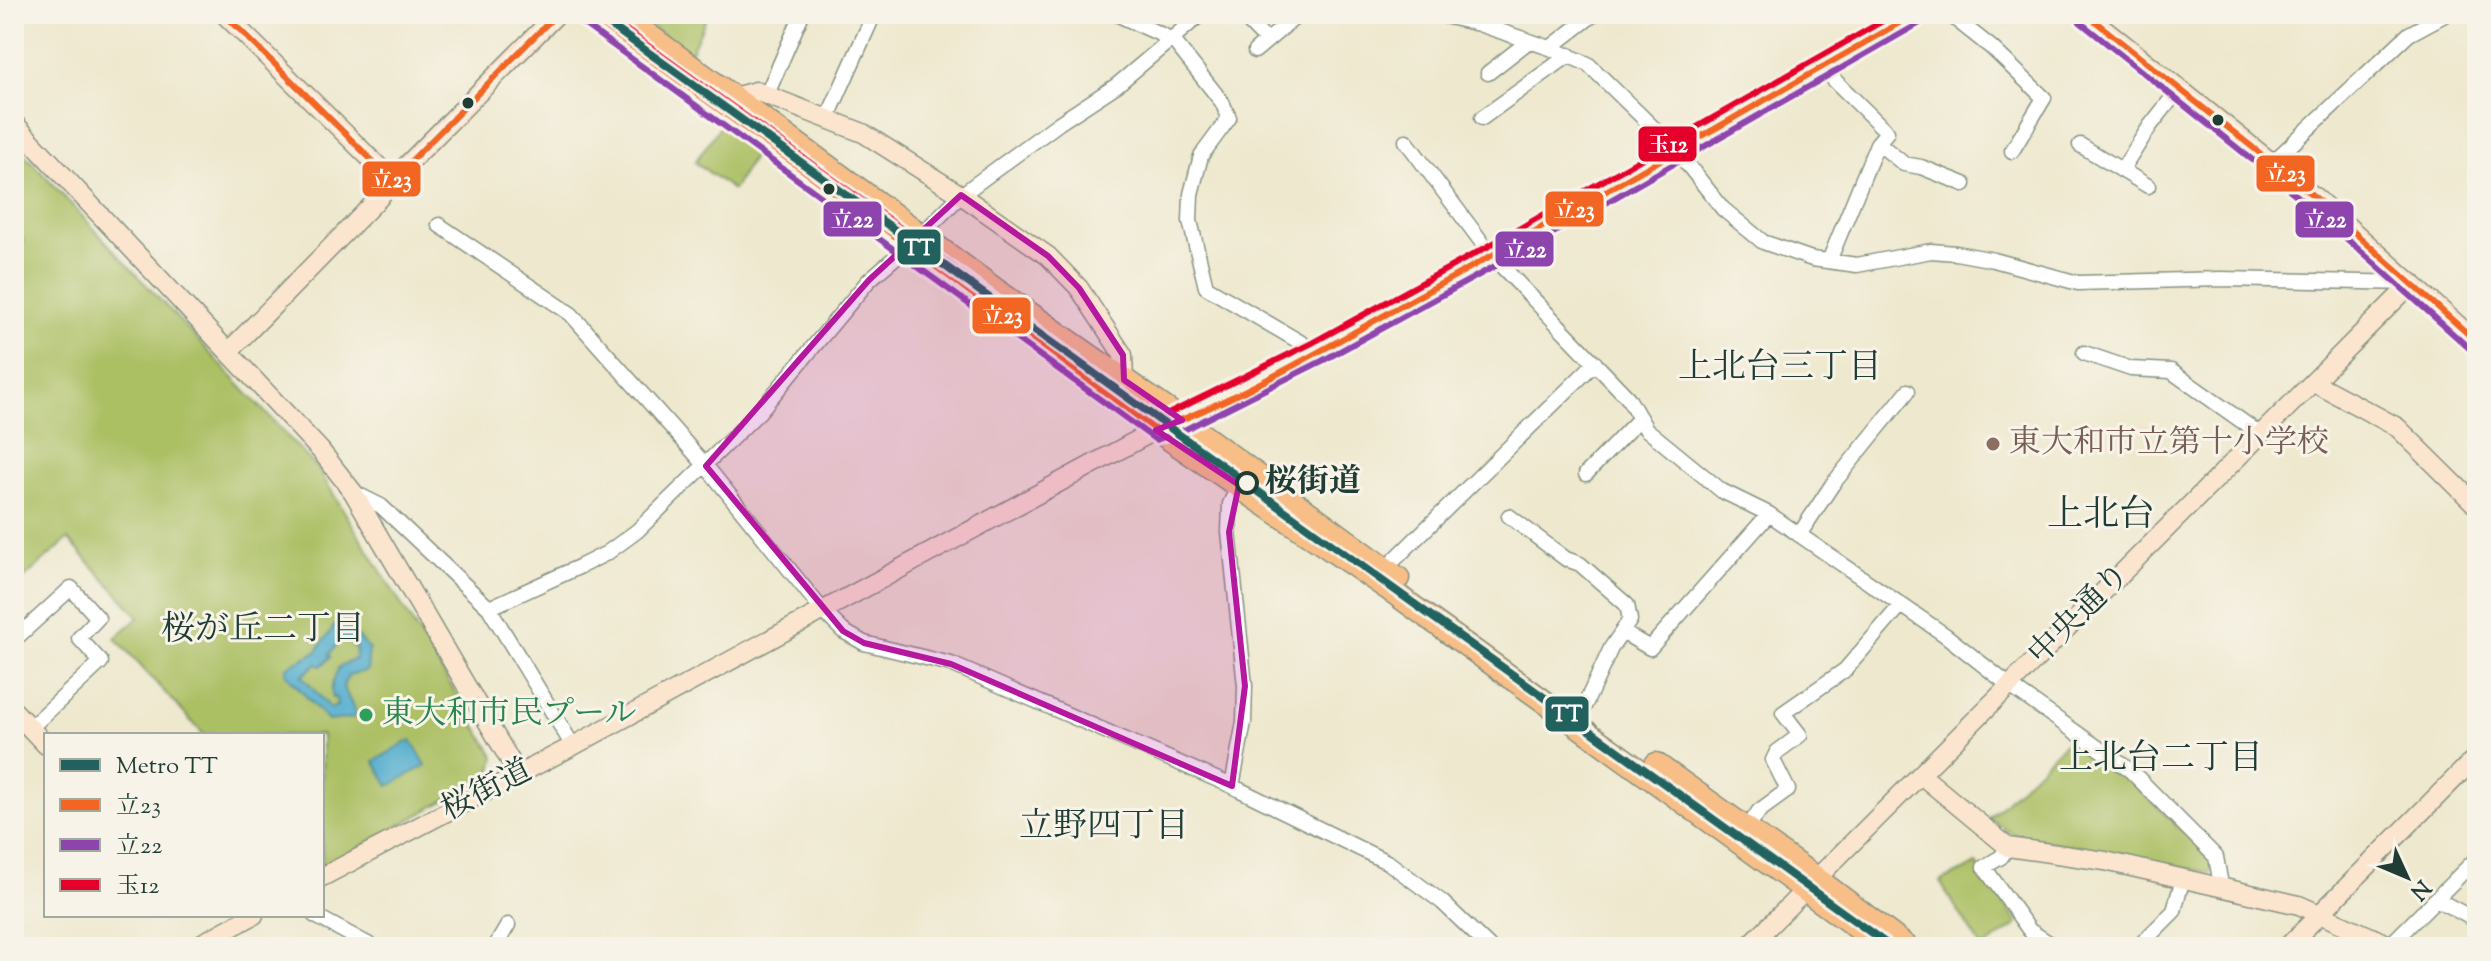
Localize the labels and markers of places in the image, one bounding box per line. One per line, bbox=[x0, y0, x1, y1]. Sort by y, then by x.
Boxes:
unlabelled marker bbox=[460, 95, 476, 111]
unlabelled marker bbox=[2210, 112, 2226, 128]
unlabelled marker bbox=[821, 181, 837, 197]
place label: 東大和市立第十小学校 bbox=[2009, 421, 2329, 467]
marker: 東大和市立第十小学校 bbox=[1984, 435, 2002, 453]
place label: 桜街道 bbox=[1265, 460, 1361, 506]
marker: 桜街道 bbox=[1236, 472, 1258, 494]
place label: 東大和市民プール bbox=[382, 692, 636, 738]
marker: 東大和市民プール bbox=[357, 706, 375, 724]

